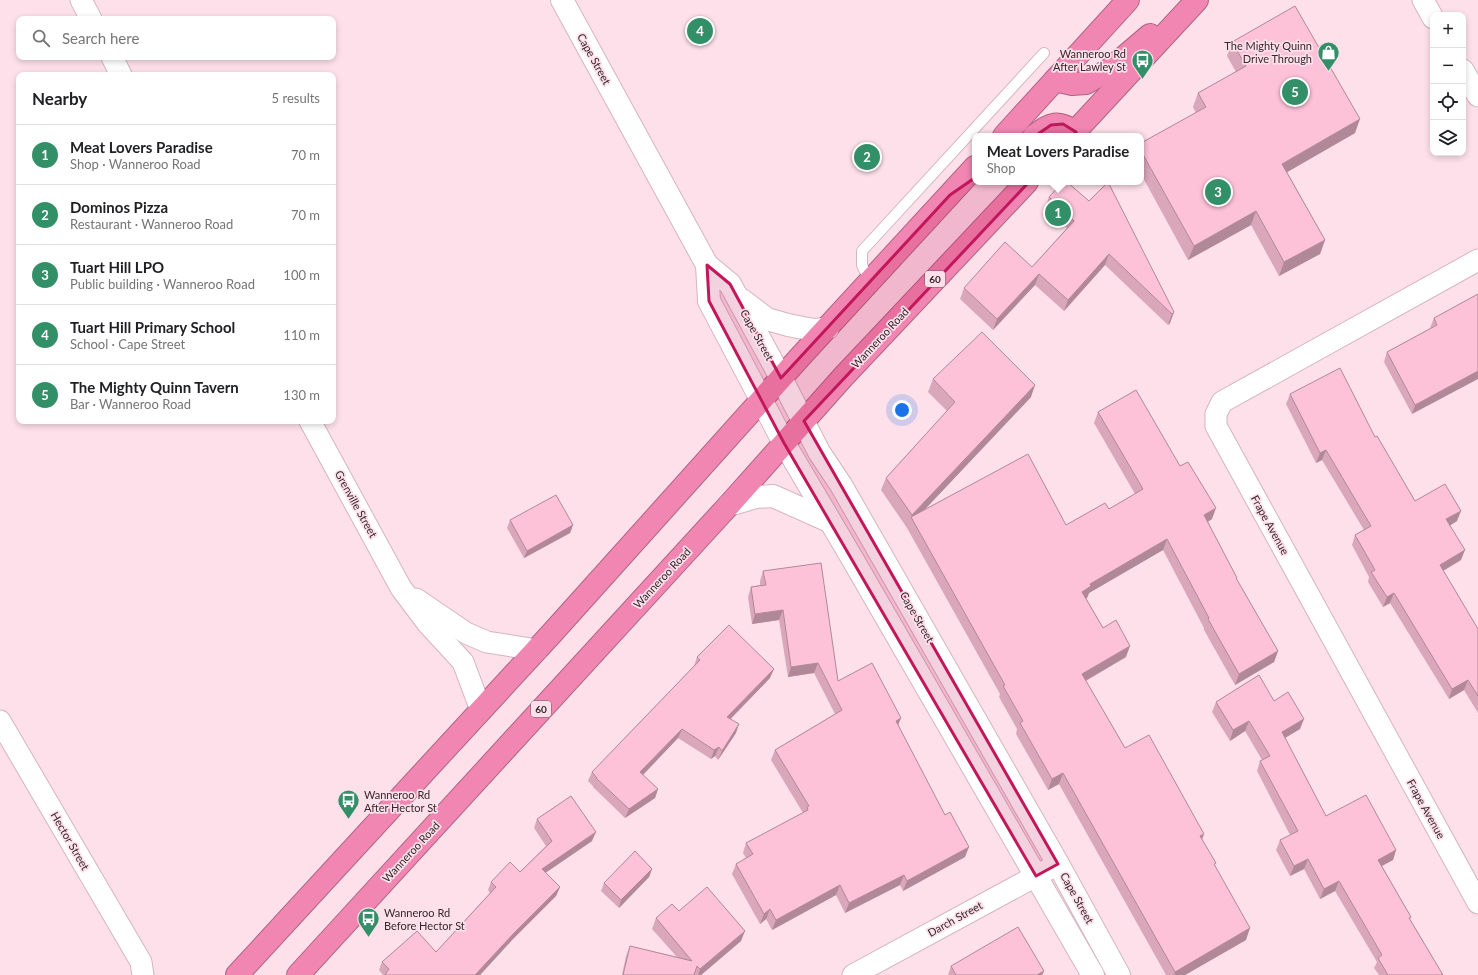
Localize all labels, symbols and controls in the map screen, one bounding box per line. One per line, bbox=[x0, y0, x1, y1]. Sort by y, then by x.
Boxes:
map controls bbox=[1430, 12, 1466, 156]
button: + bbox=[1430, 12, 1466, 48]
search box bbox=[16, 16, 336, 60]
pin: 4 bbox=[687, 16, 713, 46]
icon: search bbox=[30, 27, 52, 49]
text: Search here bbox=[62, 29, 139, 47]
street label: Cape Street bbox=[575, 31, 614, 87]
place label: The Mighty Quinn Drive Through bbox=[1224, 39, 1312, 65]
shop icon: The Mighty Quinn Drive Through bbox=[1315, 39, 1341, 72]
place label: Wanneroo Rd After Lawley St bbox=[1053, 47, 1126, 73]
bus stop icon: Wanneroo Rd After Lawley St bbox=[1129, 47, 1155, 80]
button: − bbox=[1430, 48, 1466, 84]
pin: 5 bbox=[1282, 77, 1308, 107]
button: locate bbox=[1430, 84, 1466, 120]
text: Nearby bbox=[32, 88, 87, 109]
text: 5 results bbox=[272, 90, 320, 106]
button: layers bbox=[1430, 120, 1466, 156]
popup bbox=[972, 133, 1144, 185]
text: Meat Lovers Paradise bbox=[70, 138, 213, 156]
pin: 2 bbox=[854, 142, 880, 172]
text: Meat Lovers Paradise bbox=[987, 142, 1129, 160]
text: 1 bbox=[41, 147, 49, 163]
text: 70 m bbox=[291, 147, 320, 163]
text: Shop · Wanneroo Road bbox=[70, 156, 201, 172]
text: Shop bbox=[987, 160, 1016, 176]
pin: 3 bbox=[1205, 177, 1231, 207]
text: Dominos Pizza bbox=[70, 198, 168, 216]
pin: 1 bbox=[1045, 198, 1071, 228]
text: 2 bbox=[41, 207, 49, 223]
text: 70 m bbox=[291, 207, 320, 223]
text: Restaurant · Wanneroo Road bbox=[70, 216, 233, 232]
text: Tuart Hill LPO bbox=[70, 258, 164, 276]
text: 3 bbox=[41, 267, 49, 283]
text: 100 m bbox=[283, 267, 320, 283]
road number: 60 bbox=[925, 271, 945, 287]
text: Public building · Wanneroo Road bbox=[70, 276, 255, 292]
street label: Wanneroo Road bbox=[848, 305, 911, 371]
street label: Cape Street bbox=[738, 307, 777, 363]
text: Tuart Hill Primary School bbox=[70, 318, 235, 336]
text: 4 bbox=[41, 327, 49, 343]
text: 110 m bbox=[283, 327, 320, 343]
text: School · Cape Street bbox=[70, 336, 185, 352]
text: The Mighty Quinn Tavern bbox=[70, 378, 239, 396]
text: 5 bbox=[41, 387, 49, 403]
text: 130 m bbox=[283, 387, 320, 403]
text: Bar · Wanneroo Road bbox=[70, 396, 191, 412]
your location bbox=[892, 400, 912, 420]
street label: Grenville Street bbox=[333, 468, 380, 540]
street label: Frape Avenue bbox=[1249, 493, 1292, 557]
street label: Wanneroo Road bbox=[630, 545, 693, 611]
street label: Cape Street bbox=[898, 589, 937, 645]
road number: 60 bbox=[531, 701, 551, 717]
street label: Frape Avenue bbox=[1405, 777, 1448, 841]
bus stop icon: Wanneroo Rd After Hector St bbox=[336, 788, 362, 821]
place label: Wanneroo Rd After Hector St bbox=[364, 788, 437, 814]
street label: Hector Street bbox=[49, 809, 92, 872]
street label: Wanneroo Road bbox=[379, 819, 442, 885]
street label: Cape Street bbox=[1058, 870, 1097, 926]
street label: Darch Street bbox=[925, 898, 984, 939]
bus stop icon: Wanneroo Rd Before Hector St bbox=[355, 906, 381, 939]
place label: Wanneroo Rd Before Hector St bbox=[384, 906, 465, 932]

